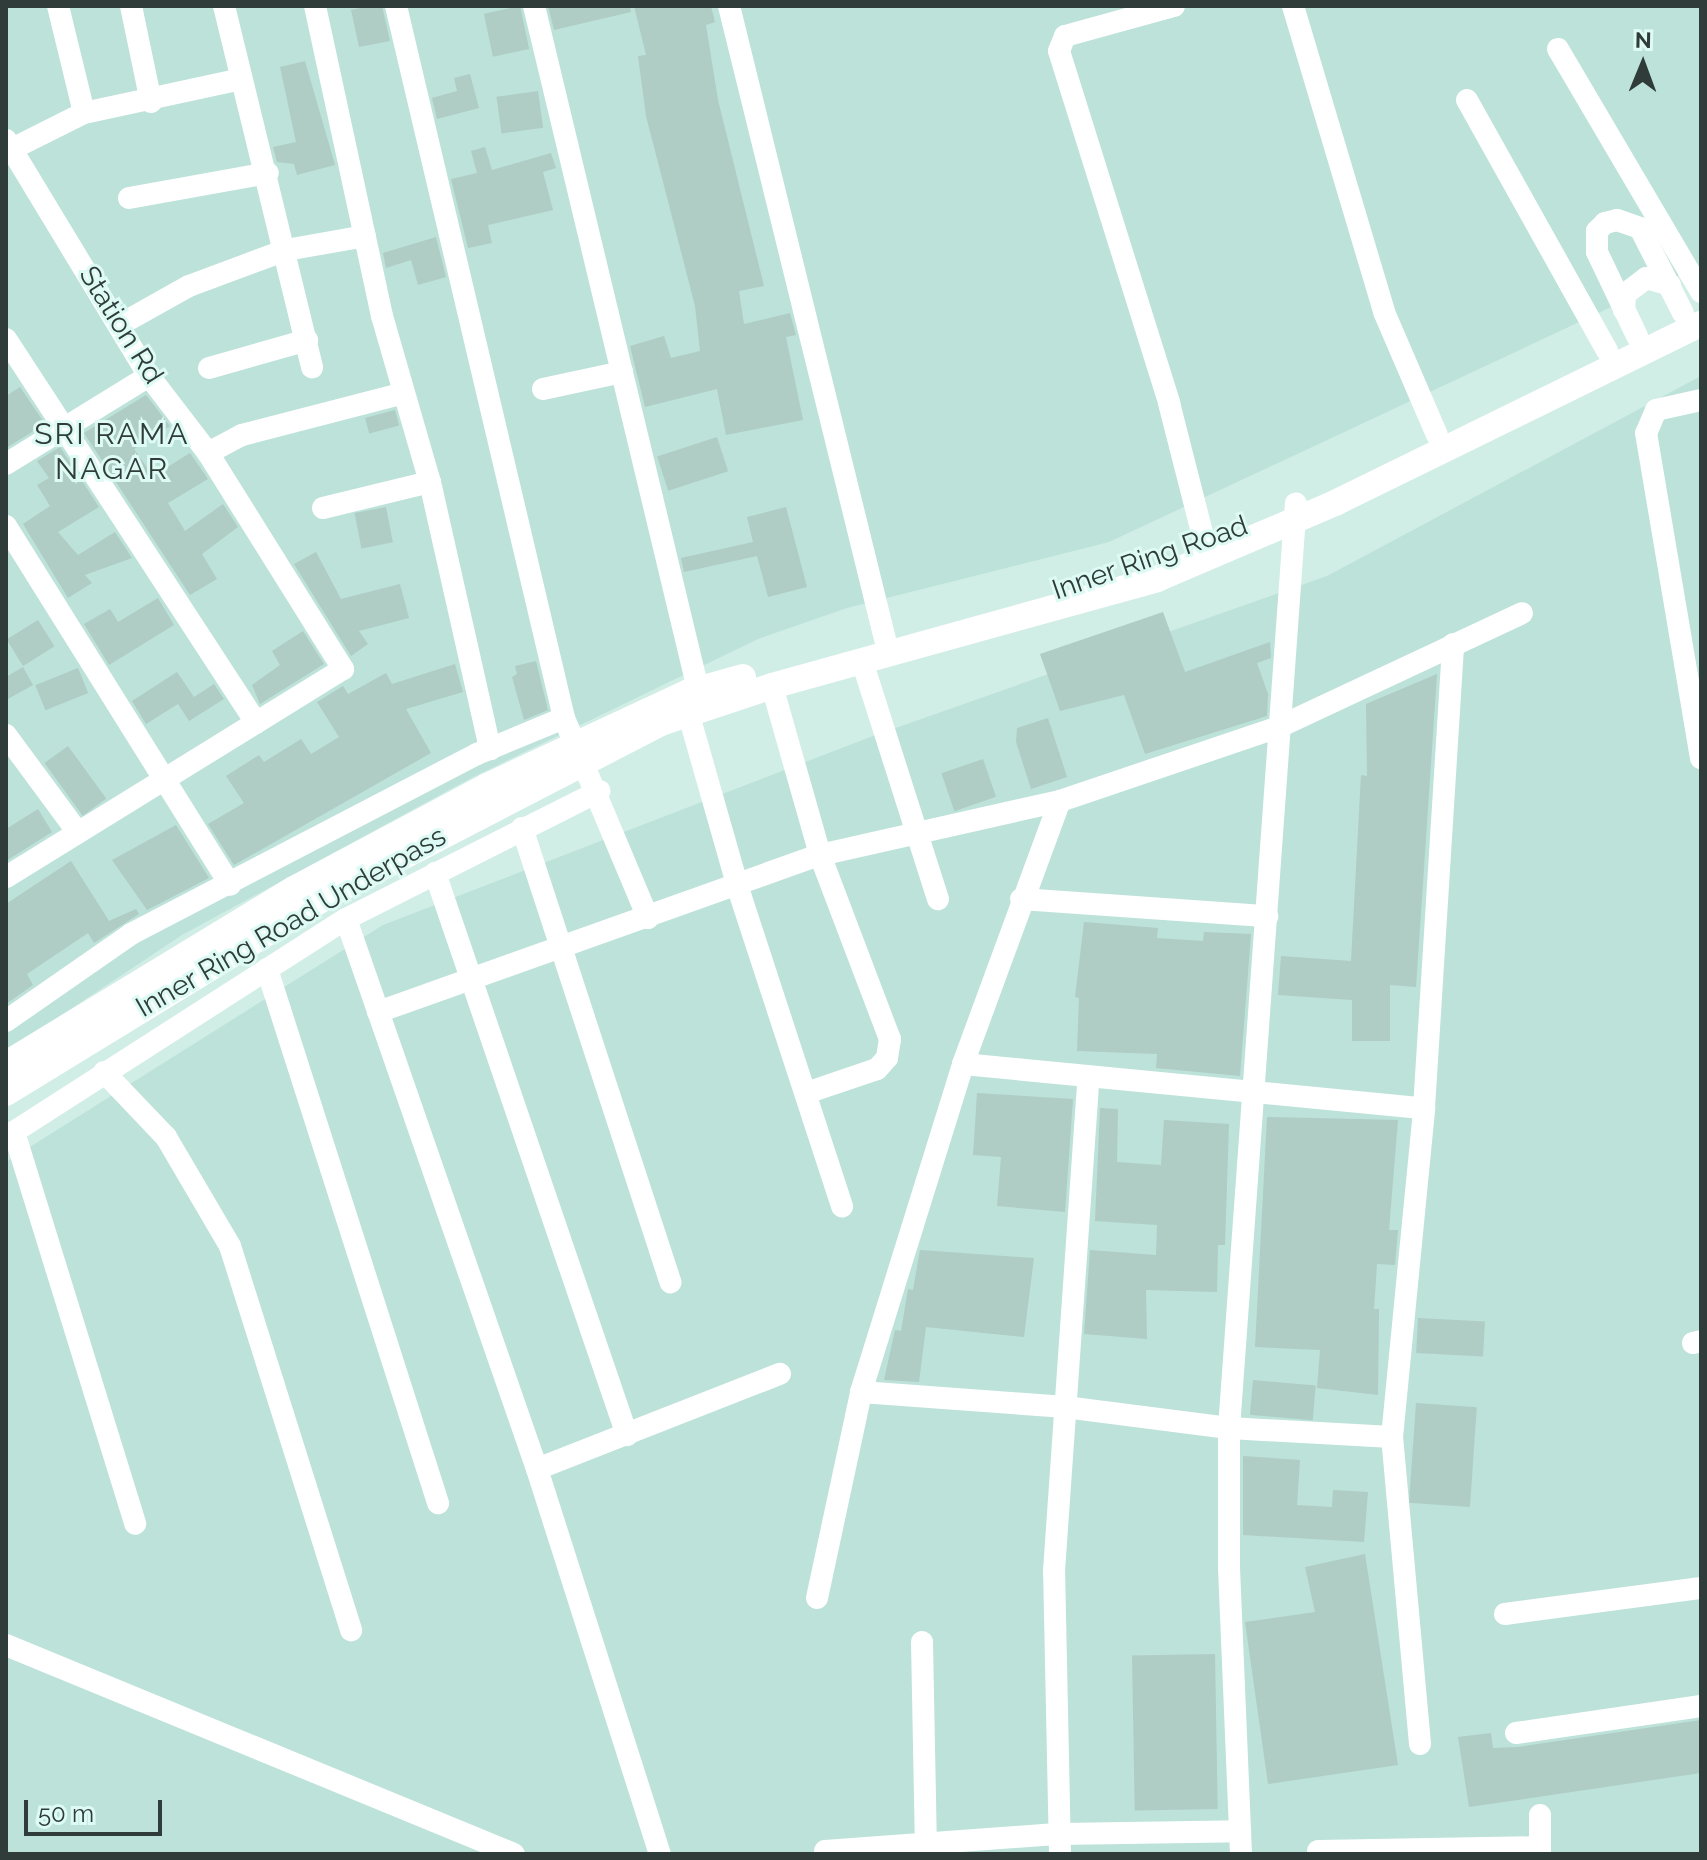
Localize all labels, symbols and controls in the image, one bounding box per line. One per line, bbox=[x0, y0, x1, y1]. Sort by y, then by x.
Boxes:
north arrow bbox=[1603, 24, 1683, 104]
text: N bbox=[1635, 27, 1652, 53]
street label: Station Rd bbox=[72, 260, 170, 390]
district label: SRI RAMA NAGAR bbox=[34, 416, 190, 486]
street label: Inner Ring Road bbox=[1048, 509, 1252, 607]
street label: Inner Ring Road Underpass bbox=[130, 819, 452, 1025]
scale bar bbox=[28, 1784, 166, 1834]
text: 50 m bbox=[38, 1799, 94, 1828]

